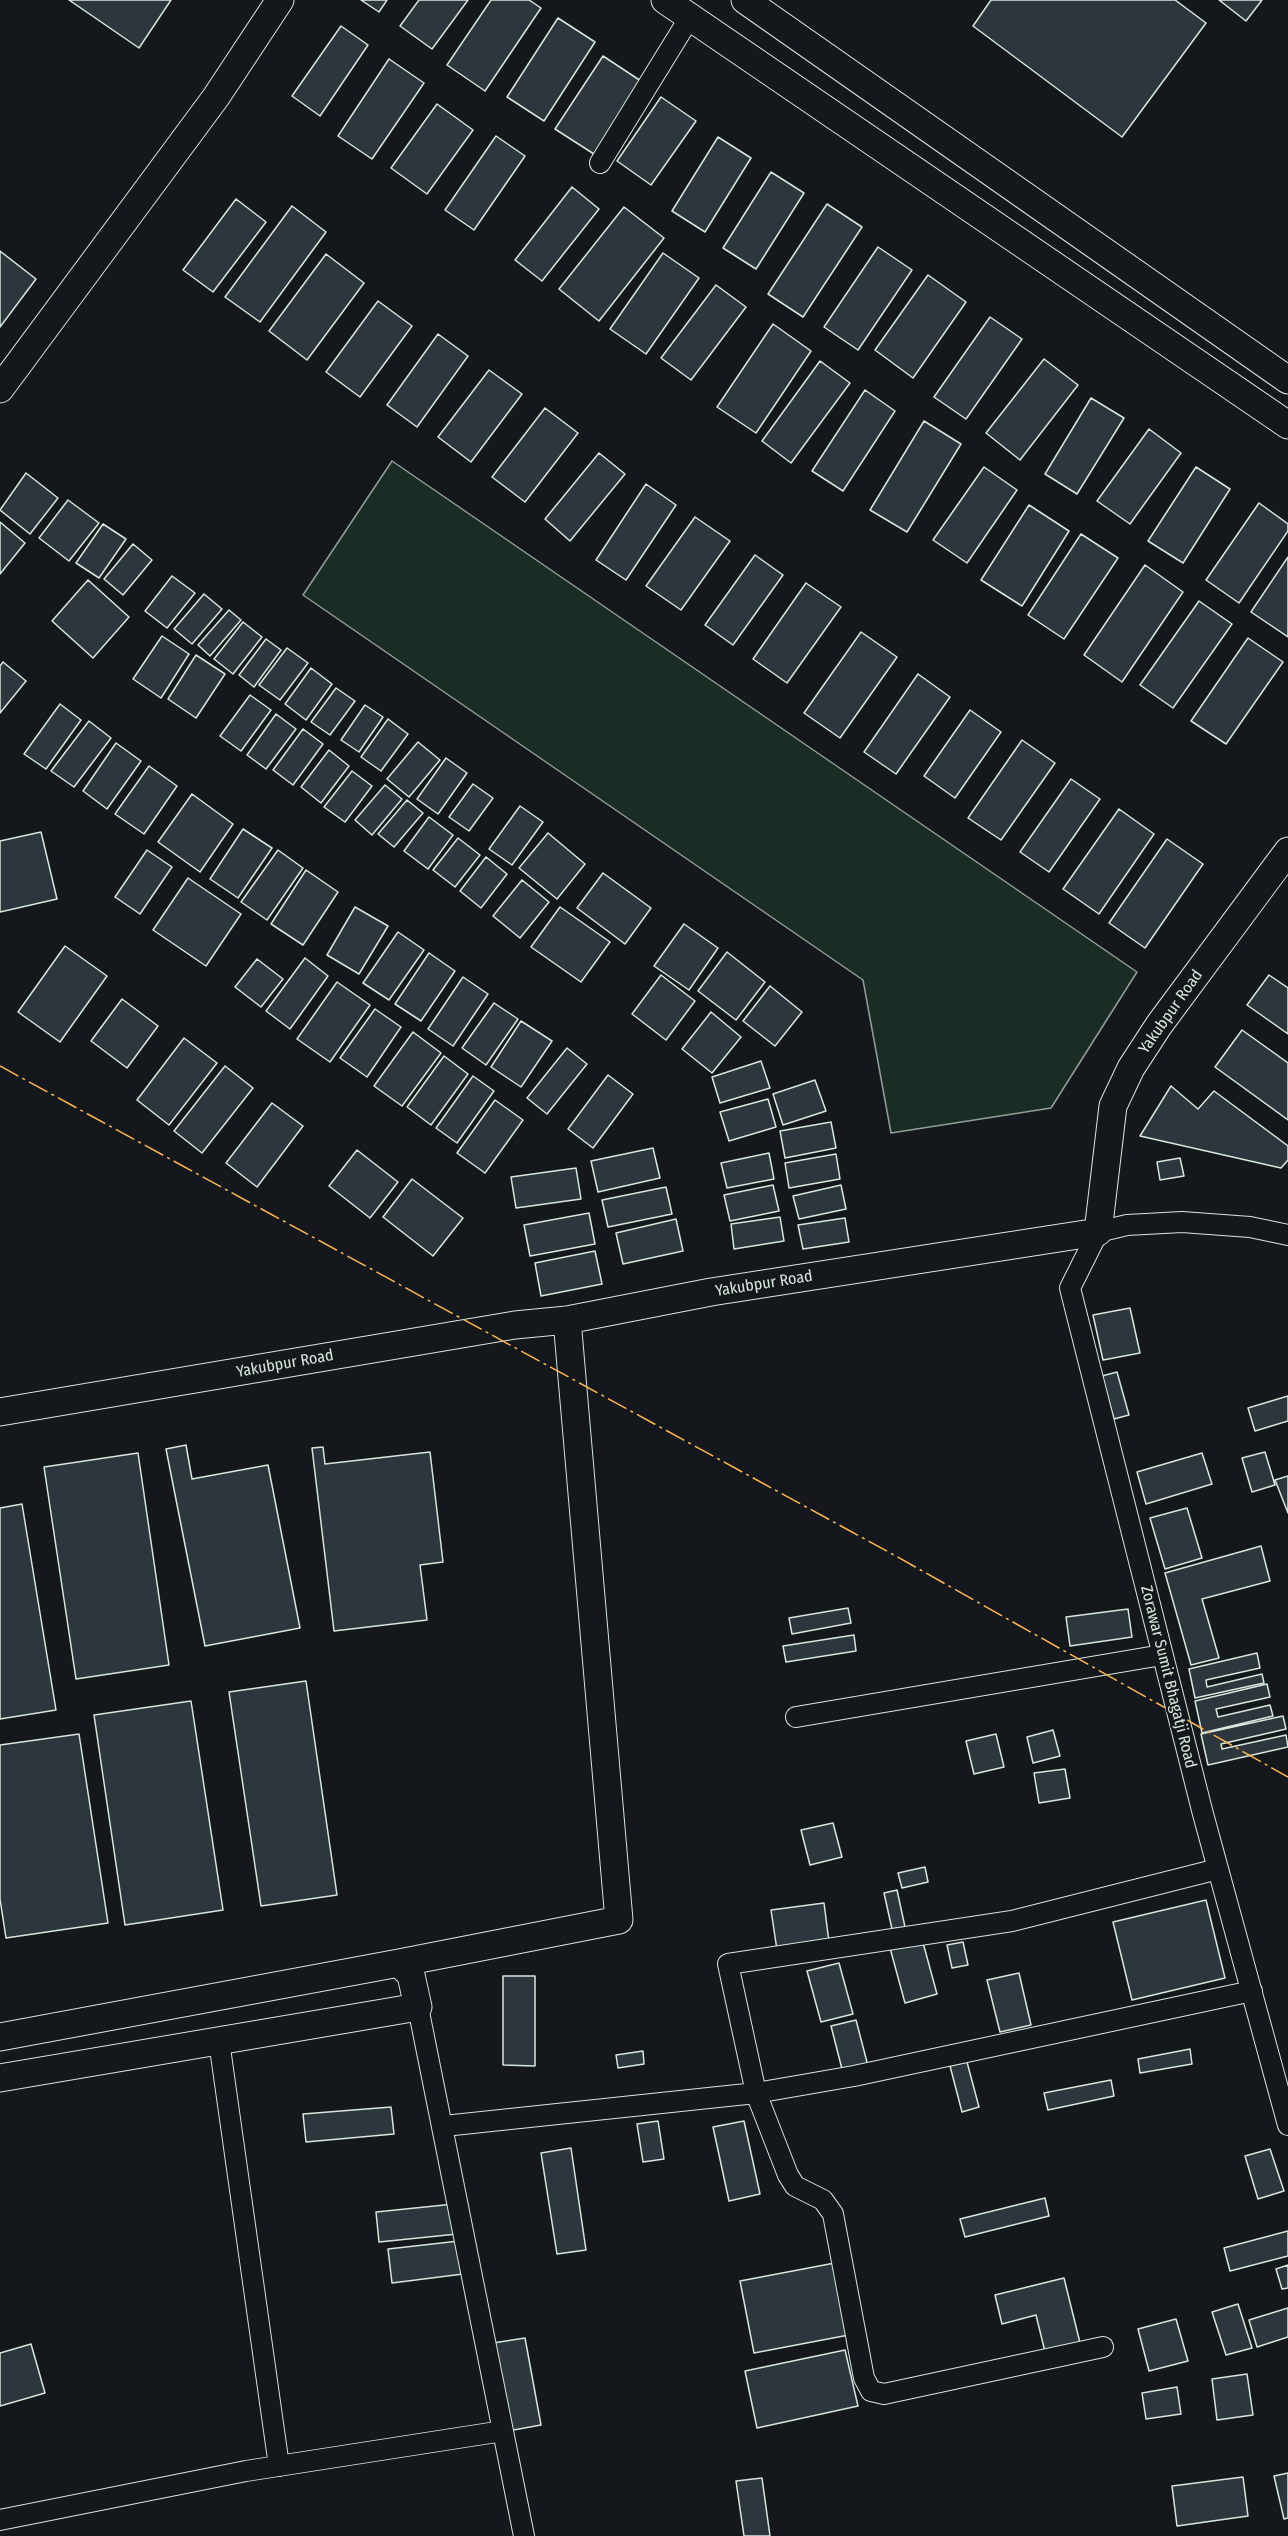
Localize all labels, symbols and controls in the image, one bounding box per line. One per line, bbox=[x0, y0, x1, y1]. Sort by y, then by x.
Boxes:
street label: Yakubpur Road bbox=[1135, 966, 1207, 1058]
street label: Yakubpur Road bbox=[714, 1267, 814, 1301]
street label: Yakubpur Road bbox=[235, 1346, 335, 1382]
street label: Zorawar Sumit Bhagatji Road bbox=[1136, 1584, 1200, 1770]

